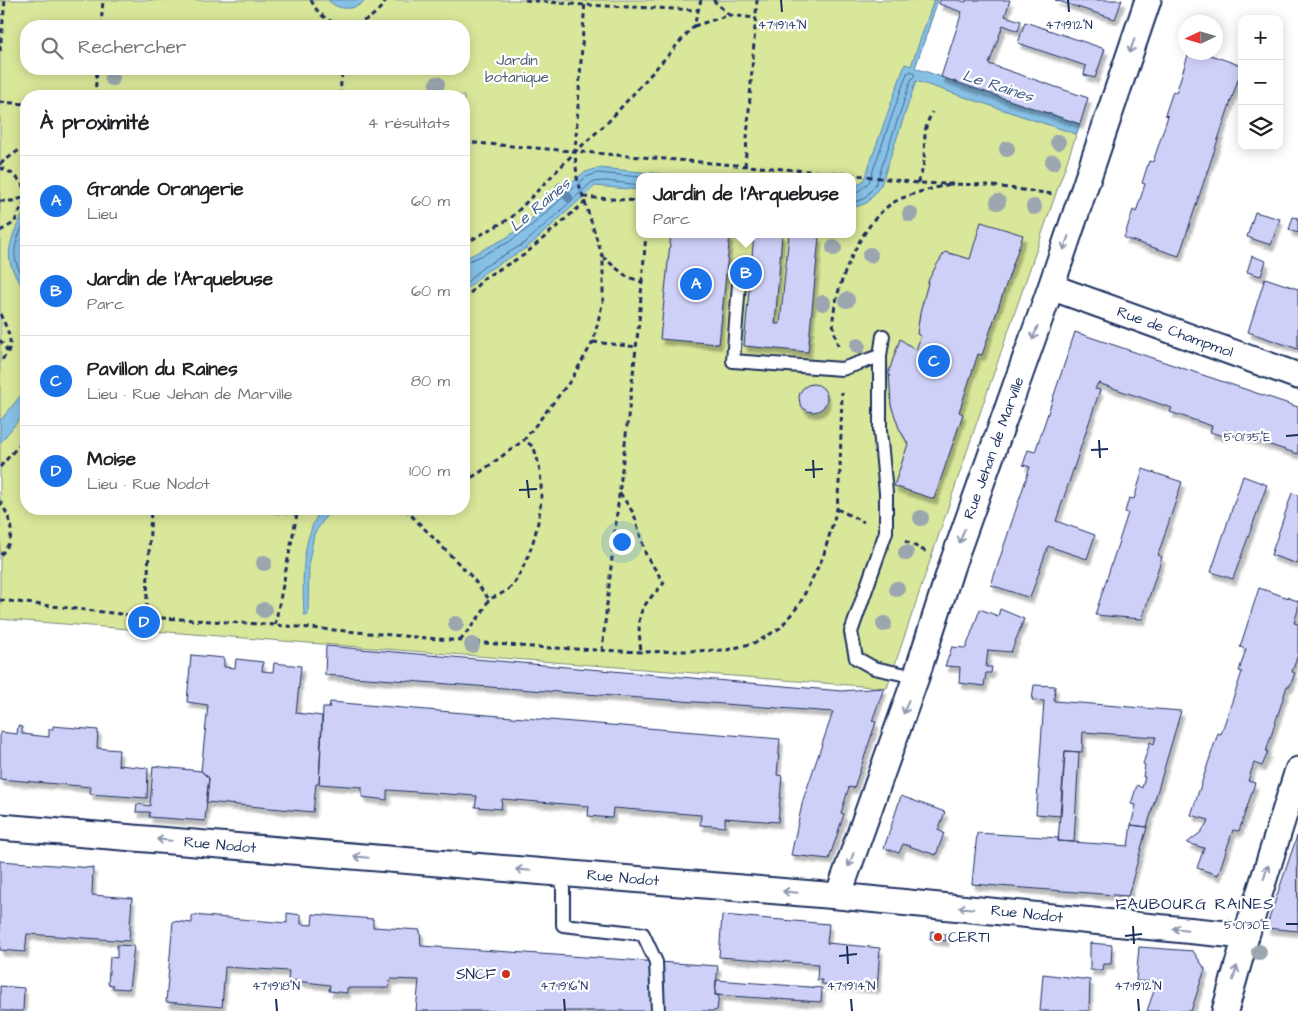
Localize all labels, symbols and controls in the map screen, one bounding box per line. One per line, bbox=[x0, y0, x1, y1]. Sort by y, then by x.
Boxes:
north arrow bbox=[1178, 15, 1223, 60]
map controls bbox=[1238, 15, 1283, 150]
button: + bbox=[1238, 15, 1283, 60]
text: 47°19'14"N bbox=[758, 17, 807, 34]
text: 47°19'12"N bbox=[1045, 17, 1093, 34]
search box bbox=[20, 20, 470, 75]
icon: search bbox=[38, 34, 66, 62]
text: Rechercher bbox=[78, 34, 186, 61]
one-way arrow bbox=[1127, 38, 1136, 53]
park label: Jardin botanique bbox=[485, 50, 549, 88]
button: − bbox=[1238, 60, 1283, 105]
water label: Le Raines bbox=[960, 64, 1037, 108]
button: layers bbox=[1238, 105, 1283, 150]
text: À proximité bbox=[40, 108, 149, 137]
text: 4 résultats bbox=[367, 112, 450, 134]
water label: Le Raines bbox=[505, 173, 576, 237]
popup bbox=[636, 173, 856, 238]
text: Grande Orangerie bbox=[87, 176, 244, 203]
text: Jardin de l'Arquebuse bbox=[653, 181, 839, 208]
text: A bbox=[51, 190, 61, 212]
text: 60 m bbox=[411, 190, 450, 212]
text: Lieu bbox=[87, 203, 117, 225]
text: Parc bbox=[653, 208, 690, 230]
one-way arrow bbox=[1061, 235, 1070, 250]
pin: B bbox=[730, 254, 762, 292]
pin: A bbox=[680, 265, 712, 303]
text: Jardin de l'Arquebuse bbox=[87, 266, 273, 293]
text: B bbox=[50, 280, 62, 302]
text: 60 m bbox=[411, 280, 450, 302]
text: Parc bbox=[87, 293, 124, 315]
street label: Rue de Champmol bbox=[1114, 301, 1236, 363]
one-way arrow bbox=[1030, 325, 1039, 340]
pin: C bbox=[918, 342, 950, 380]
text: Pavillon du Raines bbox=[87, 356, 238, 383]
text: C bbox=[50, 370, 62, 392]
text: 80 m bbox=[411, 370, 450, 392]
street label: Rue Jehan de Marville bbox=[958, 374, 1030, 522]
text: Lieu · Rue Jehan de Marville bbox=[87, 383, 292, 405]
text: 5°01'35"E bbox=[1224, 429, 1270, 446]
text: Moise bbox=[87, 446, 136, 473]
text: D bbox=[51, 460, 61, 482]
text: 100 m bbox=[409, 460, 450, 482]
text: Lieu · Rue Nodot bbox=[87, 473, 210, 495]
one-way arrow bbox=[957, 527, 966, 543]
your location bbox=[609, 529, 635, 555]
pin: D bbox=[128, 603, 160, 641]
one-way arrow bbox=[901, 698, 910, 714]
street label: Rue Nodot bbox=[183, 831, 257, 859]
one-way arrow bbox=[157, 836, 173, 845]
one-way arrow bbox=[846, 851, 855, 867]
one-way arrow bbox=[353, 852, 369, 861]
street label: Rue Nodot bbox=[586, 864, 660, 892]
one-way arrow bbox=[515, 865, 531, 874]
one-way arrow bbox=[1261, 865, 1271, 881]
one-way arrow bbox=[782, 887, 798, 896]
district label: FAUBOURG RAINES bbox=[1115, 893, 1275, 915]
street label: Rue Nodot bbox=[990, 900, 1064, 928]
one-way arrow bbox=[958, 903, 974, 913]
text: 5°01'30"E bbox=[1224, 917, 1270, 934]
one-way arrow bbox=[1172, 925, 1188, 934]
place label: CERTI bbox=[948, 927, 990, 948]
marker: CERTI bbox=[932, 931, 944, 943]
place label: SNCF bbox=[456, 964, 497, 985]
one-way arrow bbox=[1231, 966, 1241, 982]
marker: SNCF bbox=[500, 968, 512, 980]
text: 47°19'18"N bbox=[252, 978, 301, 995]
text: 47°19'16"N bbox=[540, 978, 588, 995]
text: 47°19'14"N bbox=[827, 978, 876, 995]
text: 47°19'12"N bbox=[1114, 978, 1162, 995]

